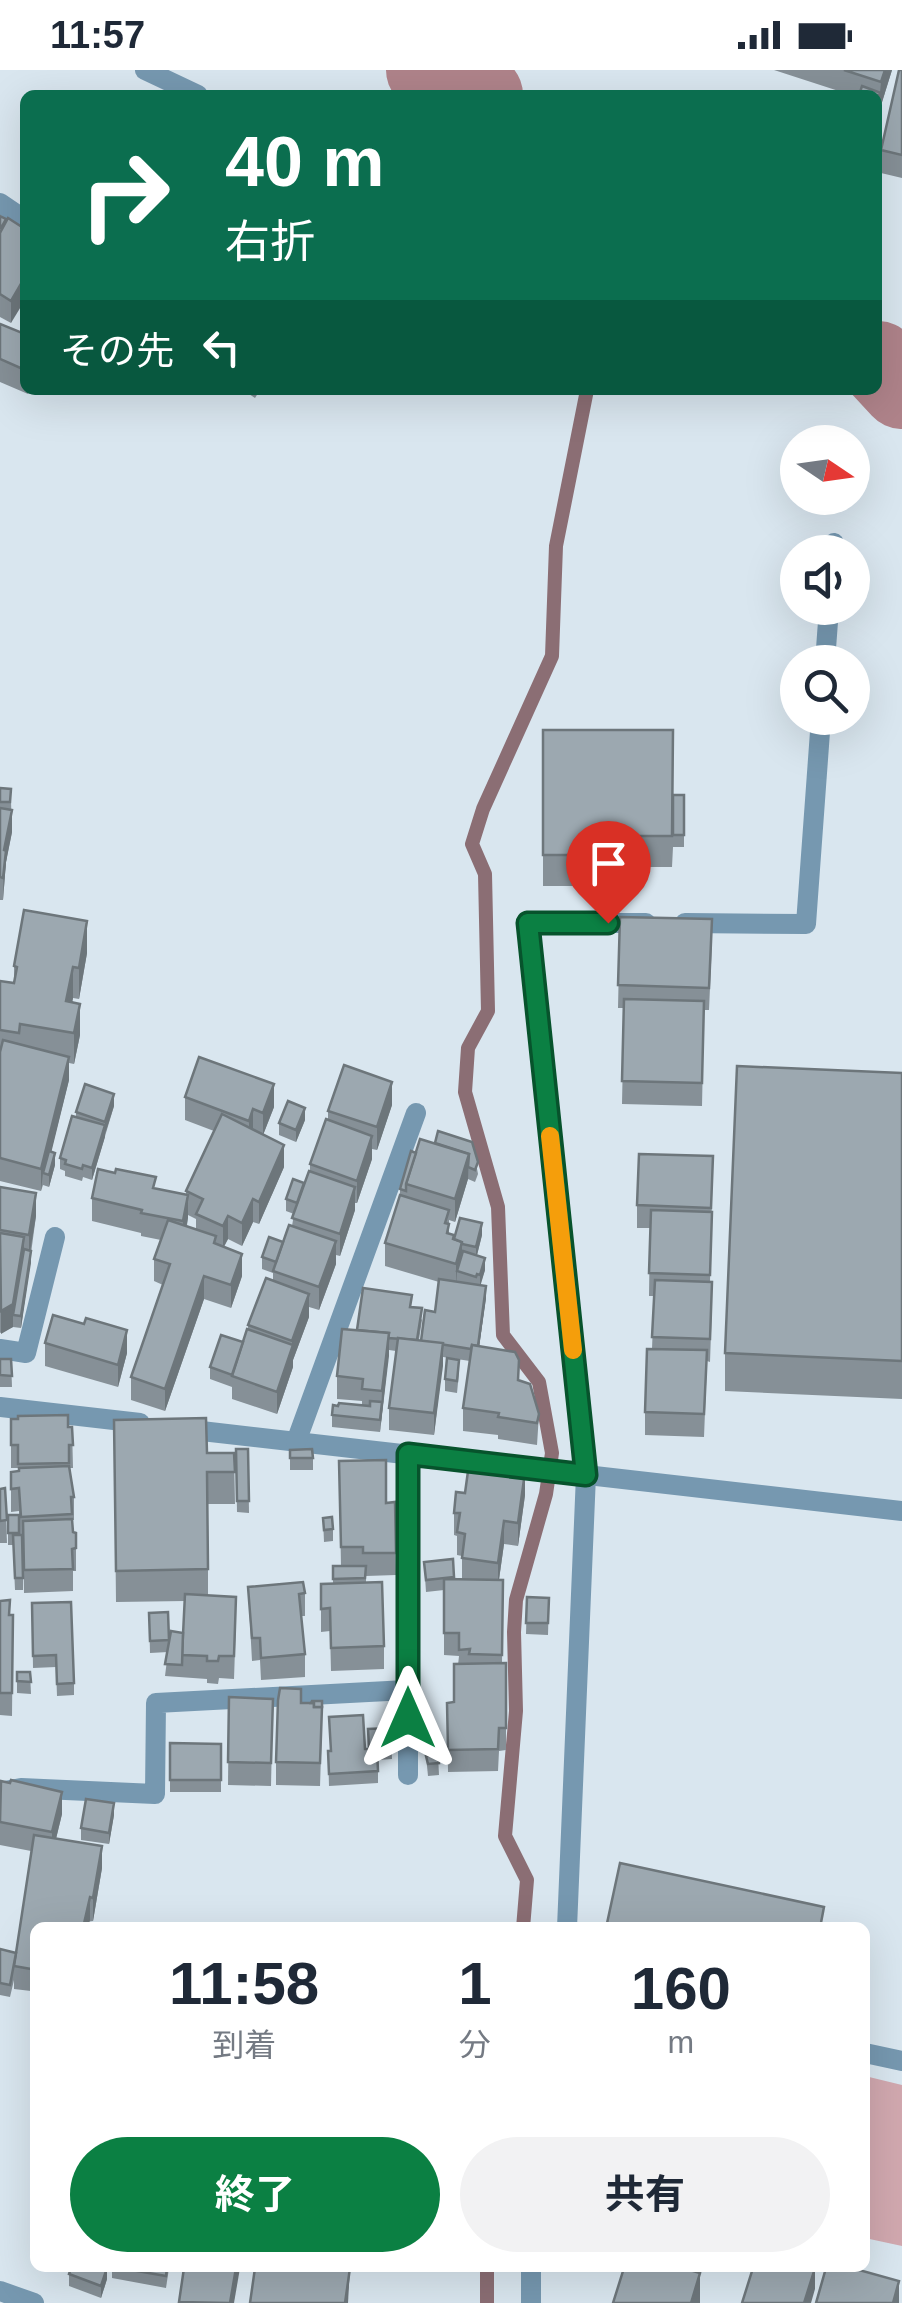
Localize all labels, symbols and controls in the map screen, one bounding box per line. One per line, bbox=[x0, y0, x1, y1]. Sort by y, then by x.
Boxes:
text: 11:57 bbox=[50, 14, 145, 56]
text: 40 m bbox=[225, 123, 385, 201]
icon: right bbox=[60, 130, 190, 260]
text: 右折 bbox=[225, 216, 315, 267]
icon: left bbox=[194, 320, 249, 375]
text: その先 bbox=[60, 330, 174, 372]
north arrow bbox=[780, 425, 870, 515]
map controls bbox=[780, 425, 870, 735]
button: sound bbox=[780, 535, 870, 625]
button: search bbox=[780, 645, 870, 735]
pin bbox=[566, 821, 651, 924]
icon: arrive bbox=[581, 836, 636, 891]
position arrow bbox=[356, 1666, 460, 1770]
text: 11:58 bbox=[169, 1950, 319, 2017]
text: 1 bbox=[458, 1950, 492, 2017]
text: 160 bbox=[631, 1955, 731, 2022]
text: m bbox=[667, 2024, 694, 2060]
text: 到着 bbox=[212, 2027, 276, 2063]
text: 分 bbox=[459, 2027, 491, 2063]
button: 終了 bbox=[70, 2137, 440, 2252]
button: 共有 bbox=[460, 2137, 830, 2252]

